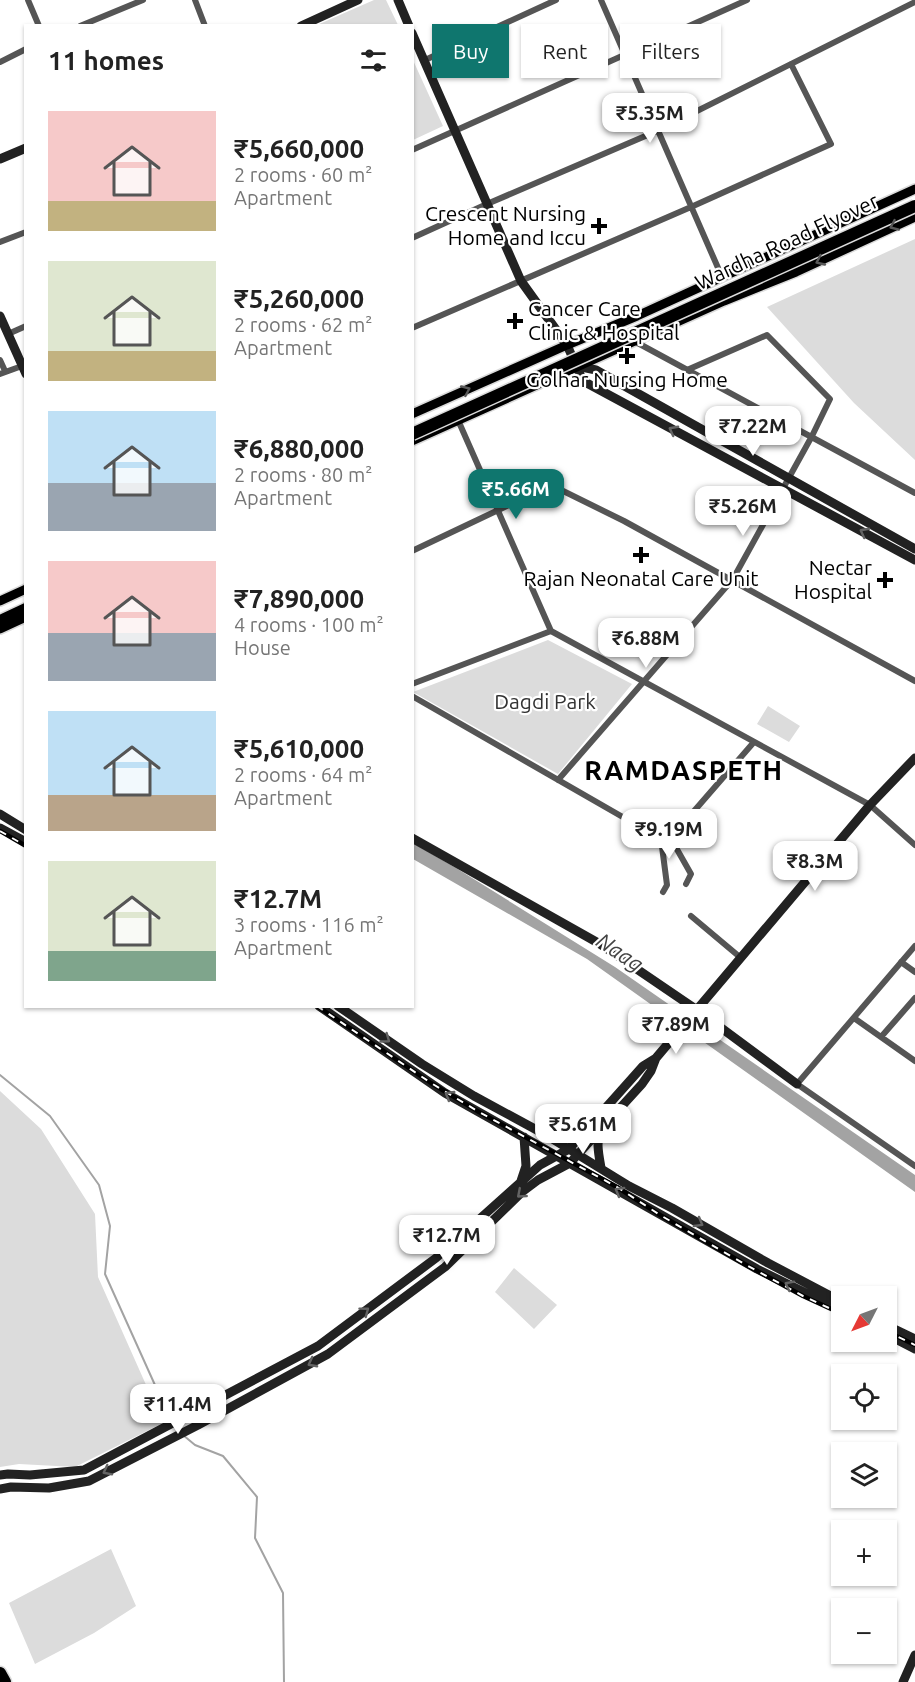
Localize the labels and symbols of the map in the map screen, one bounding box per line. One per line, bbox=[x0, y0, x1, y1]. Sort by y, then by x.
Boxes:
pin: ₹5.35M bbox=[601, 93, 699, 144]
street label: Wardha Road Flyover bbox=[691, 188, 882, 294]
place label: Crescent Nursing Home and Iccu bbox=[425, 201, 586, 249]
marker: Crescent Nursing Home and Iccu bbox=[590, 217, 608, 235]
one-way arrow bbox=[889, 219, 900, 231]
one-way arrow bbox=[816, 253, 827, 265]
place label: Cancer Care Clinic & Hospital bbox=[528, 296, 680, 344]
marker: Cancer Care Clinic & Hospital bbox=[506, 312, 524, 330]
marker: Golhar Nursing Home bbox=[618, 347, 636, 365]
place label: Golhar Nursing Home bbox=[526, 367, 728, 391]
one-way arrow bbox=[459, 386, 470, 398]
pin: ₹7.22M bbox=[704, 406, 802, 457]
one-way arrow bbox=[669, 426, 680, 437]
pin: ₹5.66M bbox=[467, 469, 565, 520]
pin: ₹5.26M bbox=[694, 486, 792, 537]
one-way arrow bbox=[859, 528, 870, 539]
marker: Rajan Neonatal Care Unit bbox=[632, 546, 650, 564]
place label: Nectar Hospital bbox=[794, 555, 872, 603]
place label: Rajan Neonatal Care Unit bbox=[523, 566, 759, 590]
marker: Nectar Hospital bbox=[876, 571, 894, 589]
pin: ₹6.88M bbox=[597, 618, 695, 669]
park label: Dagdi Park bbox=[494, 689, 596, 713]
district label: RAMDASPETH bbox=[584, 755, 784, 785]
pin: ₹9.19M bbox=[620, 809, 718, 860]
pin: ₹8.3M bbox=[773, 841, 857, 892]
water label: Naag bbox=[592, 927, 648, 976]
pin: ₹7.89M bbox=[627, 1004, 725, 1055]
one-way arrow bbox=[380, 1032, 391, 1043]
one-way arrow bbox=[445, 1091, 455, 1103]
pin: ₹5.61M bbox=[534, 1104, 632, 1155]
one-way arrow bbox=[615, 1186, 625, 1198]
one-way arrow bbox=[517, 1187, 528, 1198]
pin: ₹12.7M bbox=[398, 1215, 496, 1266]
one-way arrow bbox=[693, 1216, 703, 1227]
one-way arrow bbox=[785, 1281, 796, 1292]
north arrow bbox=[831, 1286, 897, 1352]
one-way arrow bbox=[358, 1307, 369, 1318]
one-way arrow bbox=[308, 1356, 318, 1367]
pin: ₹11.4M bbox=[129, 1384, 227, 1435]
one-way arrow bbox=[103, 1464, 114, 1476]

